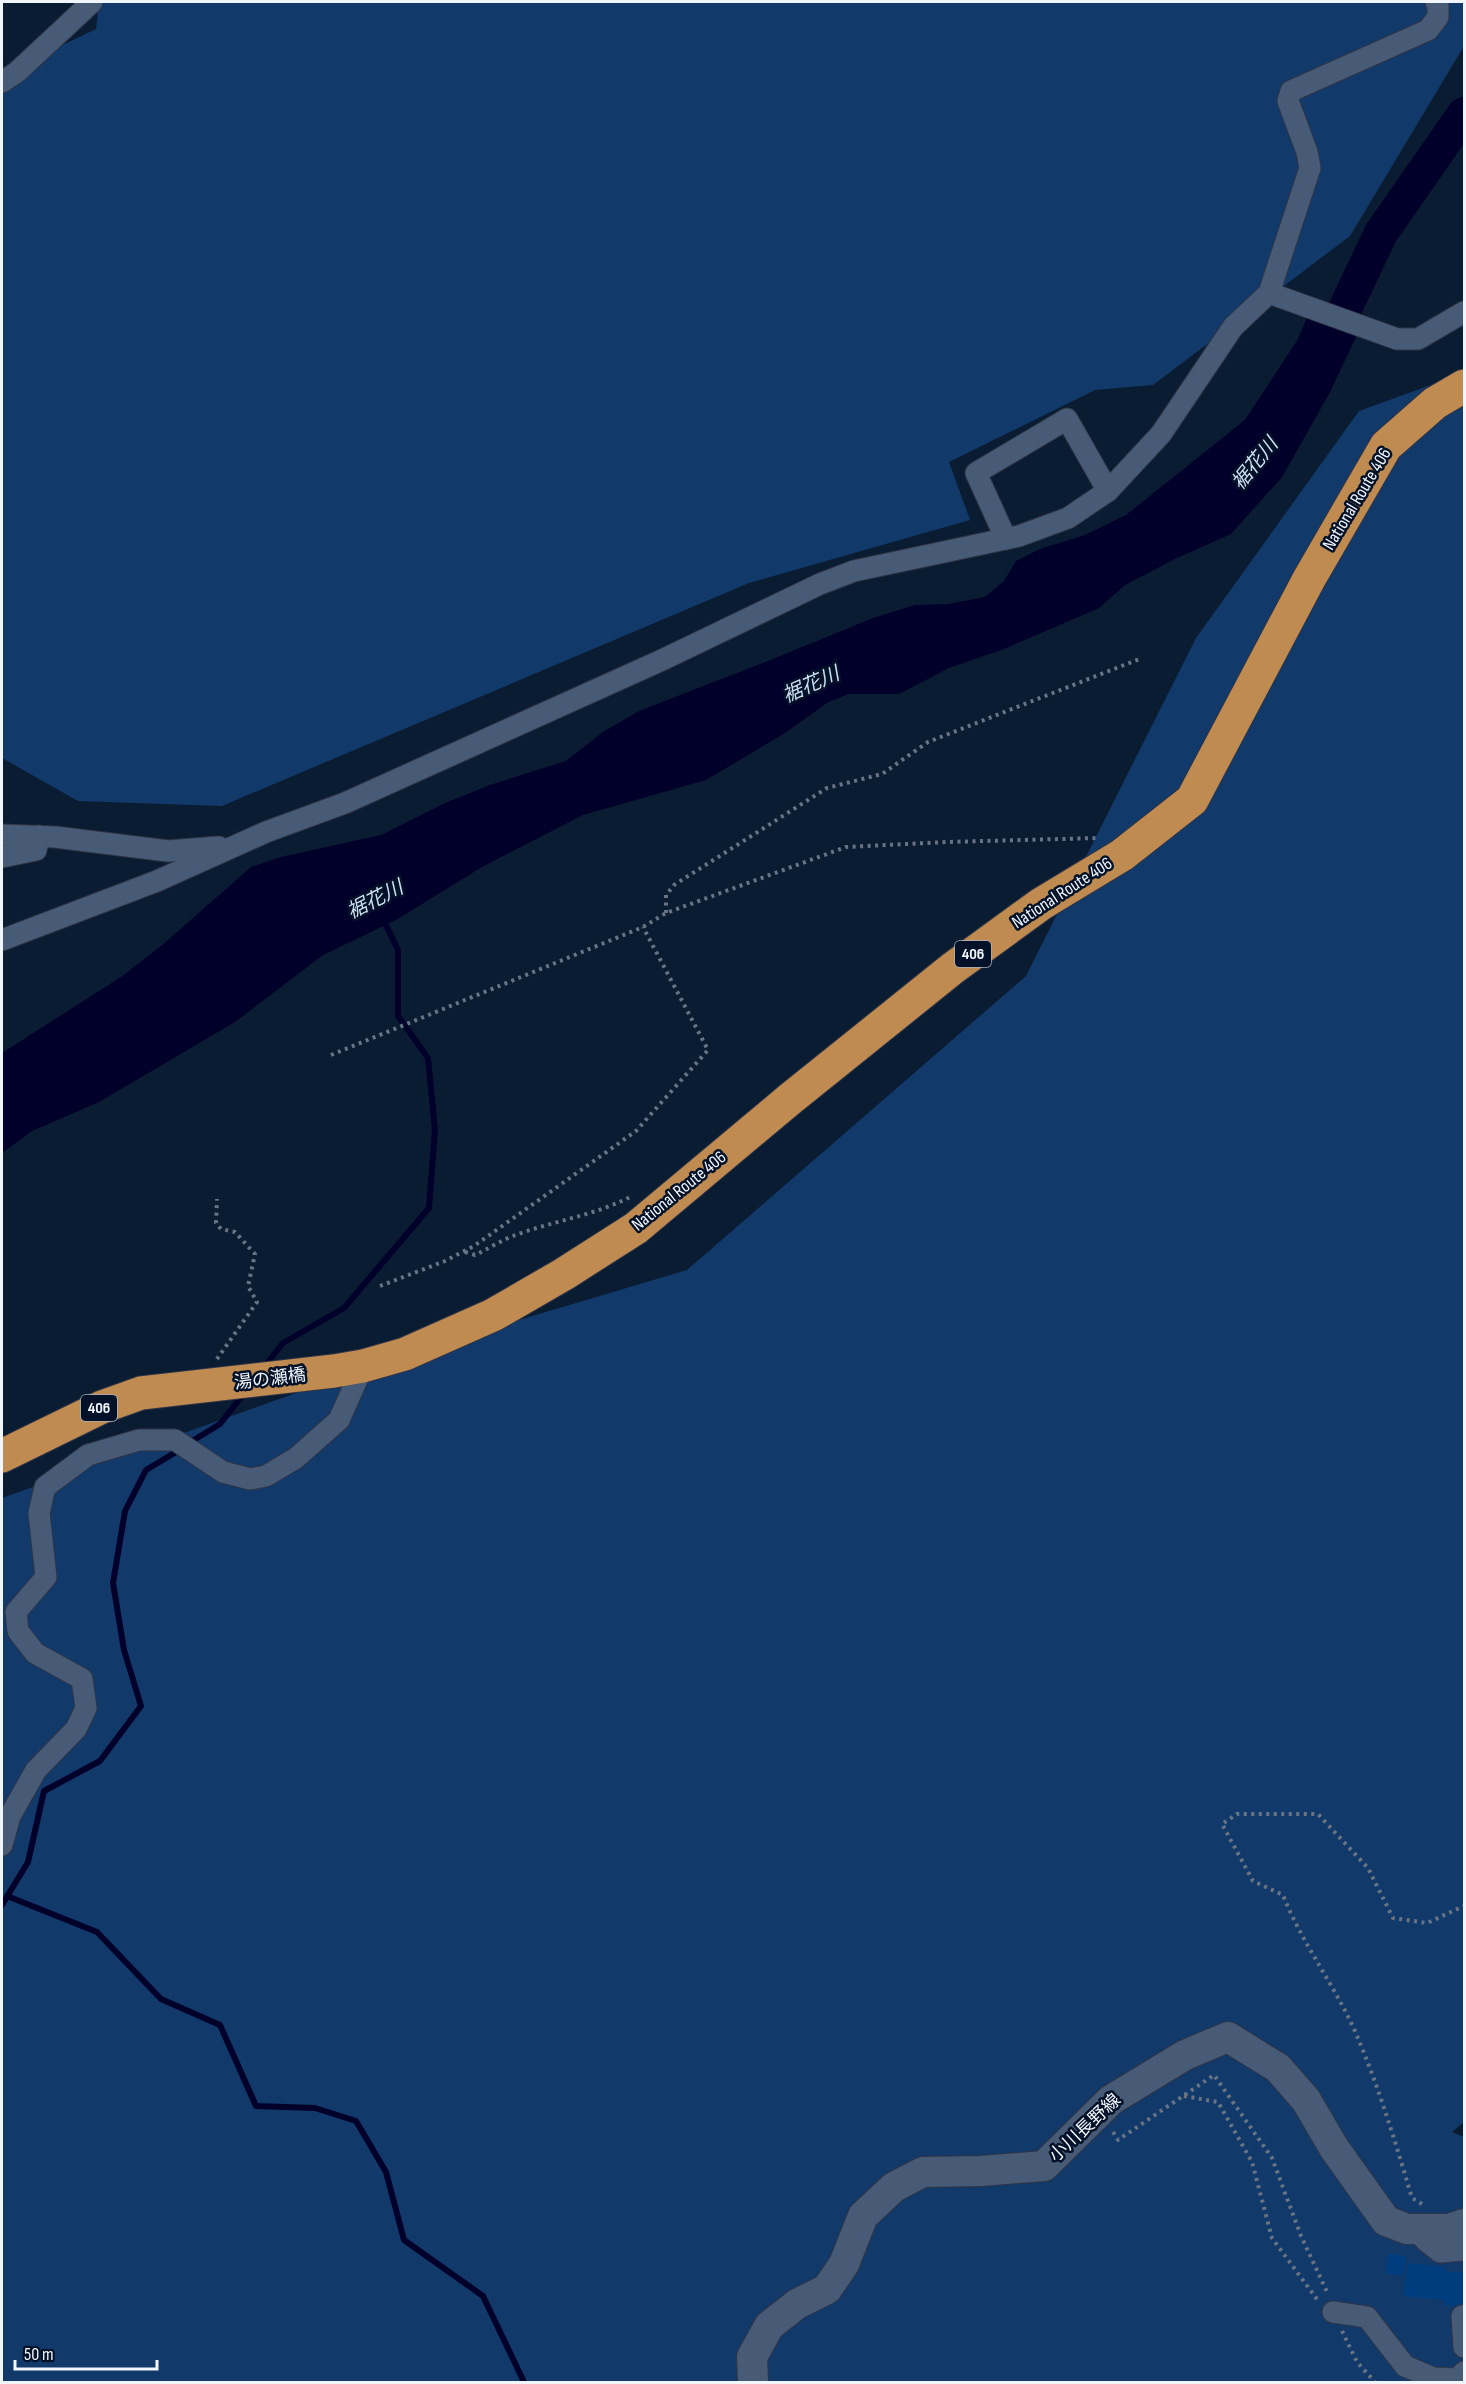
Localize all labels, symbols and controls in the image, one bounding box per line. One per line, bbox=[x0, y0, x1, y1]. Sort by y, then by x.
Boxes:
water label: 裾花川 bbox=[1227, 432, 1284, 495]
street label: National Route 406 bbox=[1318, 444, 1396, 554]
water label: 裾花川 bbox=[779, 661, 845, 708]
street label: National Route 406 bbox=[1008, 853, 1116, 933]
water label: 裾花川 bbox=[343, 875, 409, 924]
road number: 406 bbox=[955, 941, 991, 967]
street label: National Route 406 bbox=[628, 1147, 730, 1235]
street label: 湯の瀬橋 bbox=[233, 1364, 307, 1394]
road number: 406 bbox=[81, 1395, 117, 1421]
street label: 小川長野線 bbox=[1045, 2090, 1125, 2166]
scale bar bbox=[15, 2333, 158, 2371]
text: 50 m bbox=[24, 2344, 54, 2365]

